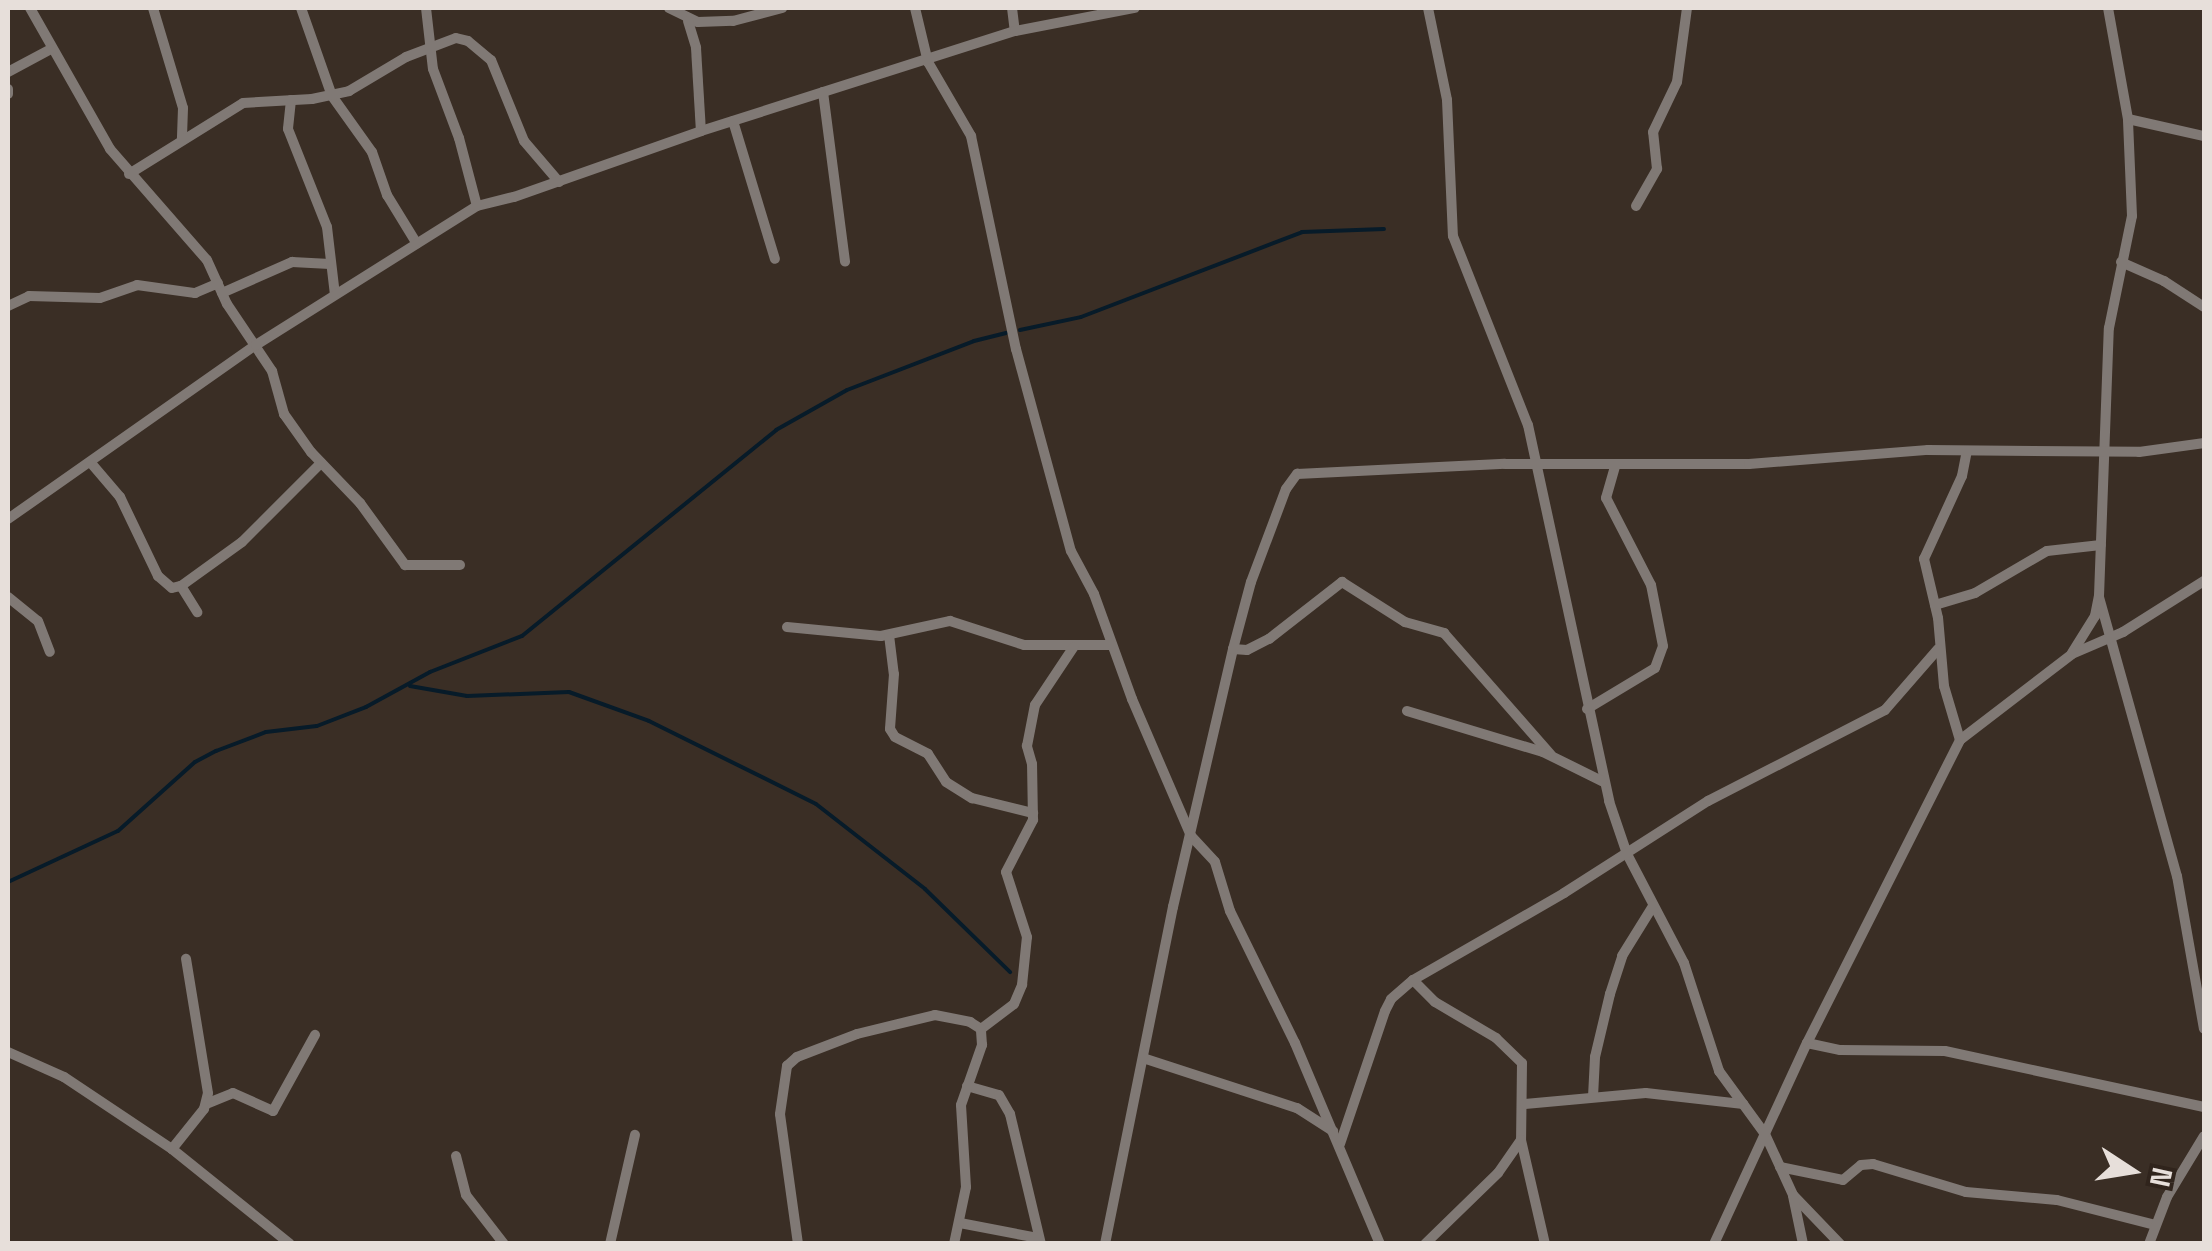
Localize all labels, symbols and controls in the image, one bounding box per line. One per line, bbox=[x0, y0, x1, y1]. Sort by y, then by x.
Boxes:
north arrow bbox=[2082, 1121, 2182, 1221]
text: N bbox=[2142, 1164, 2181, 1190]

